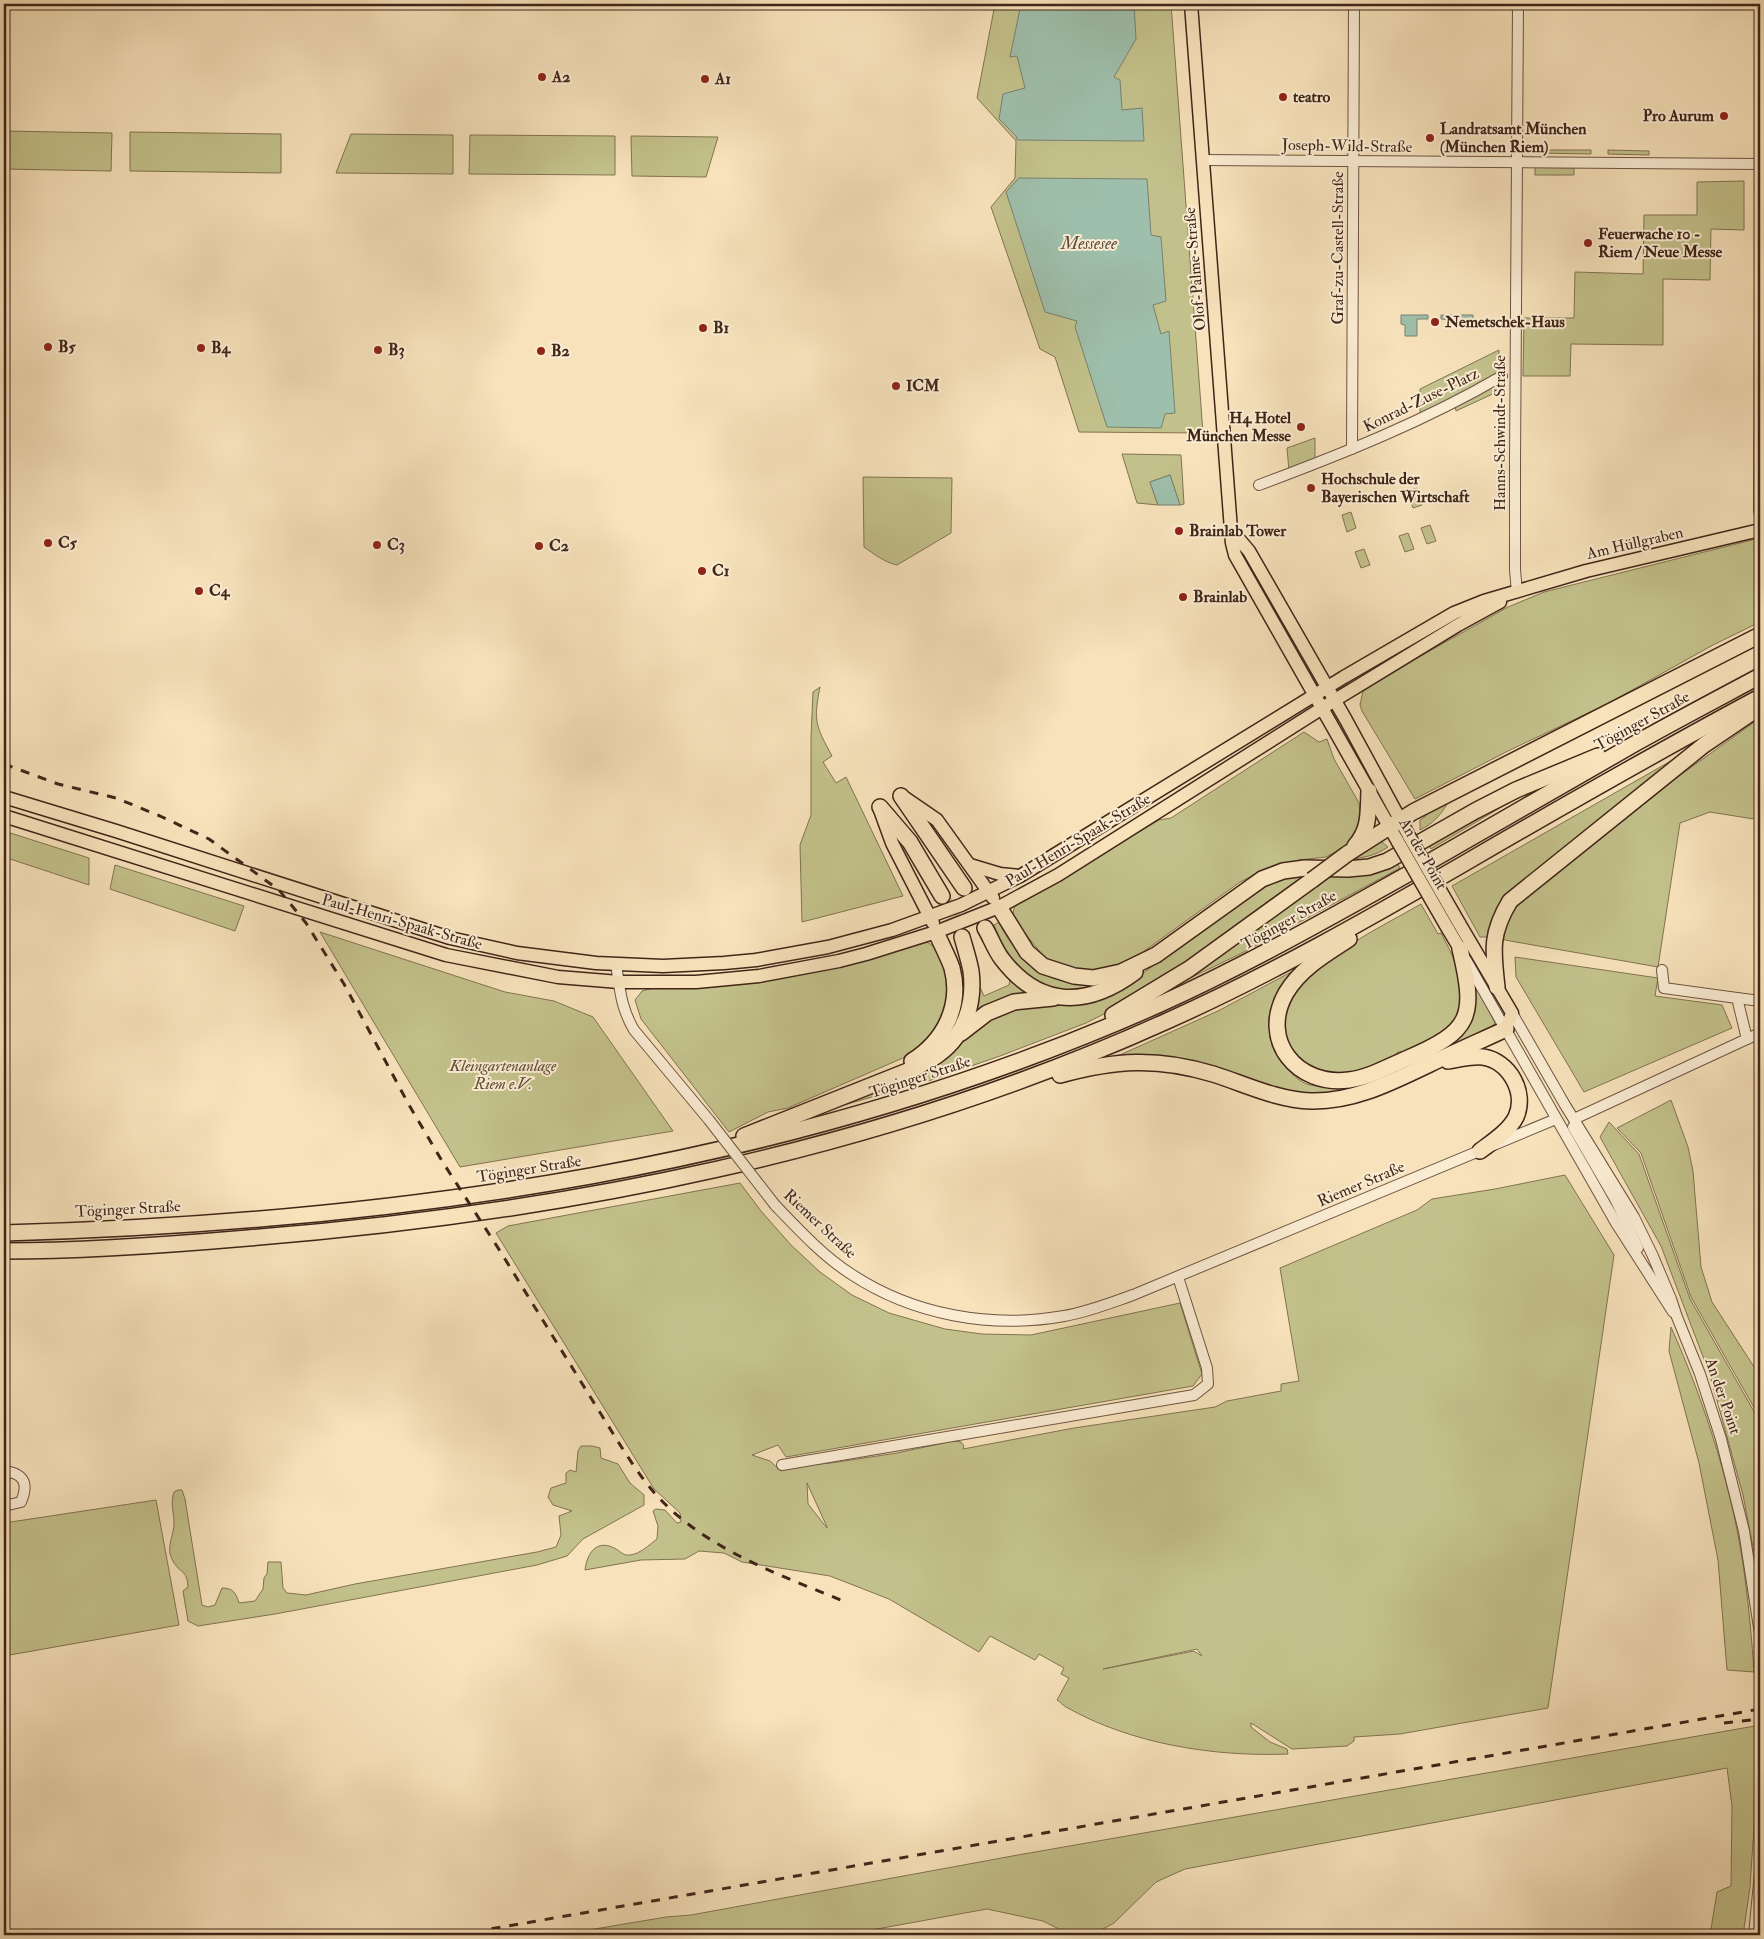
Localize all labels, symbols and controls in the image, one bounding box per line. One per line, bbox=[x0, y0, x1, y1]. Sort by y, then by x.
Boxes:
place label: A2 bbox=[551, 67, 570, 87]
place label: A1 bbox=[714, 69, 731, 89]
marker: A2 bbox=[536, 71, 548, 83]
marker: A1 bbox=[699, 73, 711, 85]
place label: teatro bbox=[1293, 87, 1331, 107]
marker: teatro bbox=[1277, 91, 1289, 103]
place label: Pro Aurum bbox=[1643, 106, 1715, 126]
marker: Pro Aurum bbox=[1718, 110, 1730, 122]
place label: Landratsamt München (München Riem) bbox=[1440, 119, 1587, 157]
marker: Landratsamt München (München Riem) bbox=[1424, 132, 1436, 144]
street label: Joseph-Wild-Straße bbox=[1281, 135, 1413, 158]
street label: Graf-zu-Castell-Straße bbox=[1328, 171, 1348, 325]
street label: Olof-Palme-Straße bbox=[1180, 206, 1210, 332]
place label: Feuerwache 10 - Riem / Neue Messe bbox=[1598, 224, 1723, 262]
water label: Messesee bbox=[1060, 232, 1118, 255]
marker: Feuerwache 10 - Riem / Neue Messe bbox=[1582, 237, 1594, 249]
place label: Nemetschek-Haus bbox=[1444, 312, 1565, 332]
marker: Nemetschek-Haus bbox=[1429, 316, 1441, 328]
place label: B1 bbox=[713, 318, 729, 338]
marker: B1 bbox=[697, 322, 709, 334]
place label: B5 bbox=[58, 337, 76, 357]
place label: B4 bbox=[211, 338, 231, 358]
place label: B3 bbox=[388, 340, 405, 360]
marker: B5 bbox=[42, 341, 54, 353]
place label: B2 bbox=[551, 341, 570, 361]
marker: B4 bbox=[195, 342, 207, 354]
marker: B3 bbox=[372, 344, 384, 356]
marker: B2 bbox=[535, 345, 547, 357]
street label: Hanns-Schwindt-Straße bbox=[1490, 355, 1510, 511]
street label: Konrad-Zuse-Platz bbox=[1360, 363, 1482, 437]
place label: ICM bbox=[906, 376, 940, 396]
marker: ICM bbox=[890, 380, 902, 392]
place label: H4 Hotel München Messe bbox=[1186, 408, 1292, 446]
marker: H4 Hotel München Messe bbox=[1295, 421, 1307, 433]
place label: Hochschule der Bayerischen Wirtschaft bbox=[1321, 469, 1470, 508]
marker: Hochschule der Bayerischen Wirtschaft bbox=[1305, 482, 1317, 494]
place label: Brainlab Tower bbox=[1189, 521, 1287, 541]
street label: Am Hüllgraben bbox=[1584, 522, 1685, 564]
marker: Brainlab Tower bbox=[1173, 525, 1185, 537]
place label: C5 bbox=[58, 533, 78, 553]
place label: C3 bbox=[387, 535, 405, 555]
place label: C2 bbox=[549, 536, 569, 556]
marker: C5 bbox=[42, 537, 54, 549]
marker: C3 bbox=[371, 539, 383, 551]
marker: C2 bbox=[533, 540, 545, 552]
place label: C1 bbox=[712, 561, 730, 581]
marker: C1 bbox=[696, 565, 708, 577]
place label: C4 bbox=[209, 581, 231, 601]
marker: C4 bbox=[193, 585, 205, 597]
place label: Brainlab bbox=[1193, 587, 1247, 607]
marker: Brainlab bbox=[1177, 591, 1189, 603]
street label: Töginger Straße bbox=[1591, 687, 1693, 755]
street label: Paul-Henri-Spaak-Straße bbox=[1002, 788, 1155, 892]
street label: An der Point bbox=[1394, 814, 1452, 894]
street label: Töginger Straße bbox=[1238, 886, 1340, 954]
street label: Paul-Henri-Spaak-Straße bbox=[319, 889, 485, 956]
street label: Töginger Straße bbox=[867, 1051, 974, 1103]
park label: Kleingartenanlage Riem e.V. bbox=[449, 1056, 557, 1094]
street label: Töginger Straße bbox=[475, 1151, 583, 1187]
street label: Riemer Straße bbox=[1314, 1157, 1408, 1211]
street label: Riemer Straße bbox=[779, 1185, 861, 1263]
street label: Töginger Straße bbox=[75, 1196, 181, 1222]
street label: An der Point bbox=[1700, 1354, 1745, 1437]

